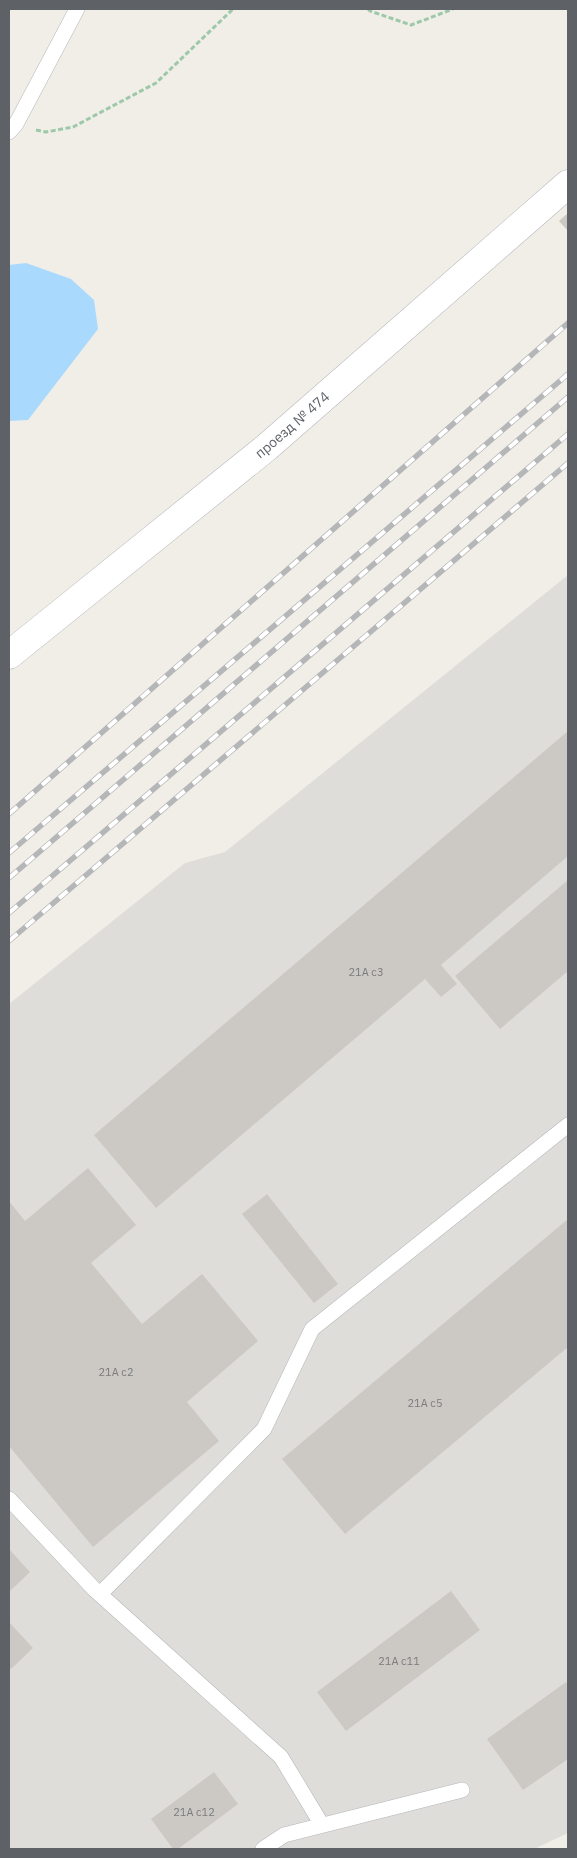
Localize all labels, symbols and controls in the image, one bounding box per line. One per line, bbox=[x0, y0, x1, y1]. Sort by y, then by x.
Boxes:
street label: проезд № 474 bbox=[251, 387, 333, 462]
house number: 21А с3 bbox=[349, 965, 383, 979]
house number: 21А с2 bbox=[99, 1365, 133, 1379]
house number: 21А с5 bbox=[408, 1396, 442, 1410]
house number: 21А с11 bbox=[378, 1654, 420, 1668]
house number: 21А с12 bbox=[173, 1805, 215, 1819]

